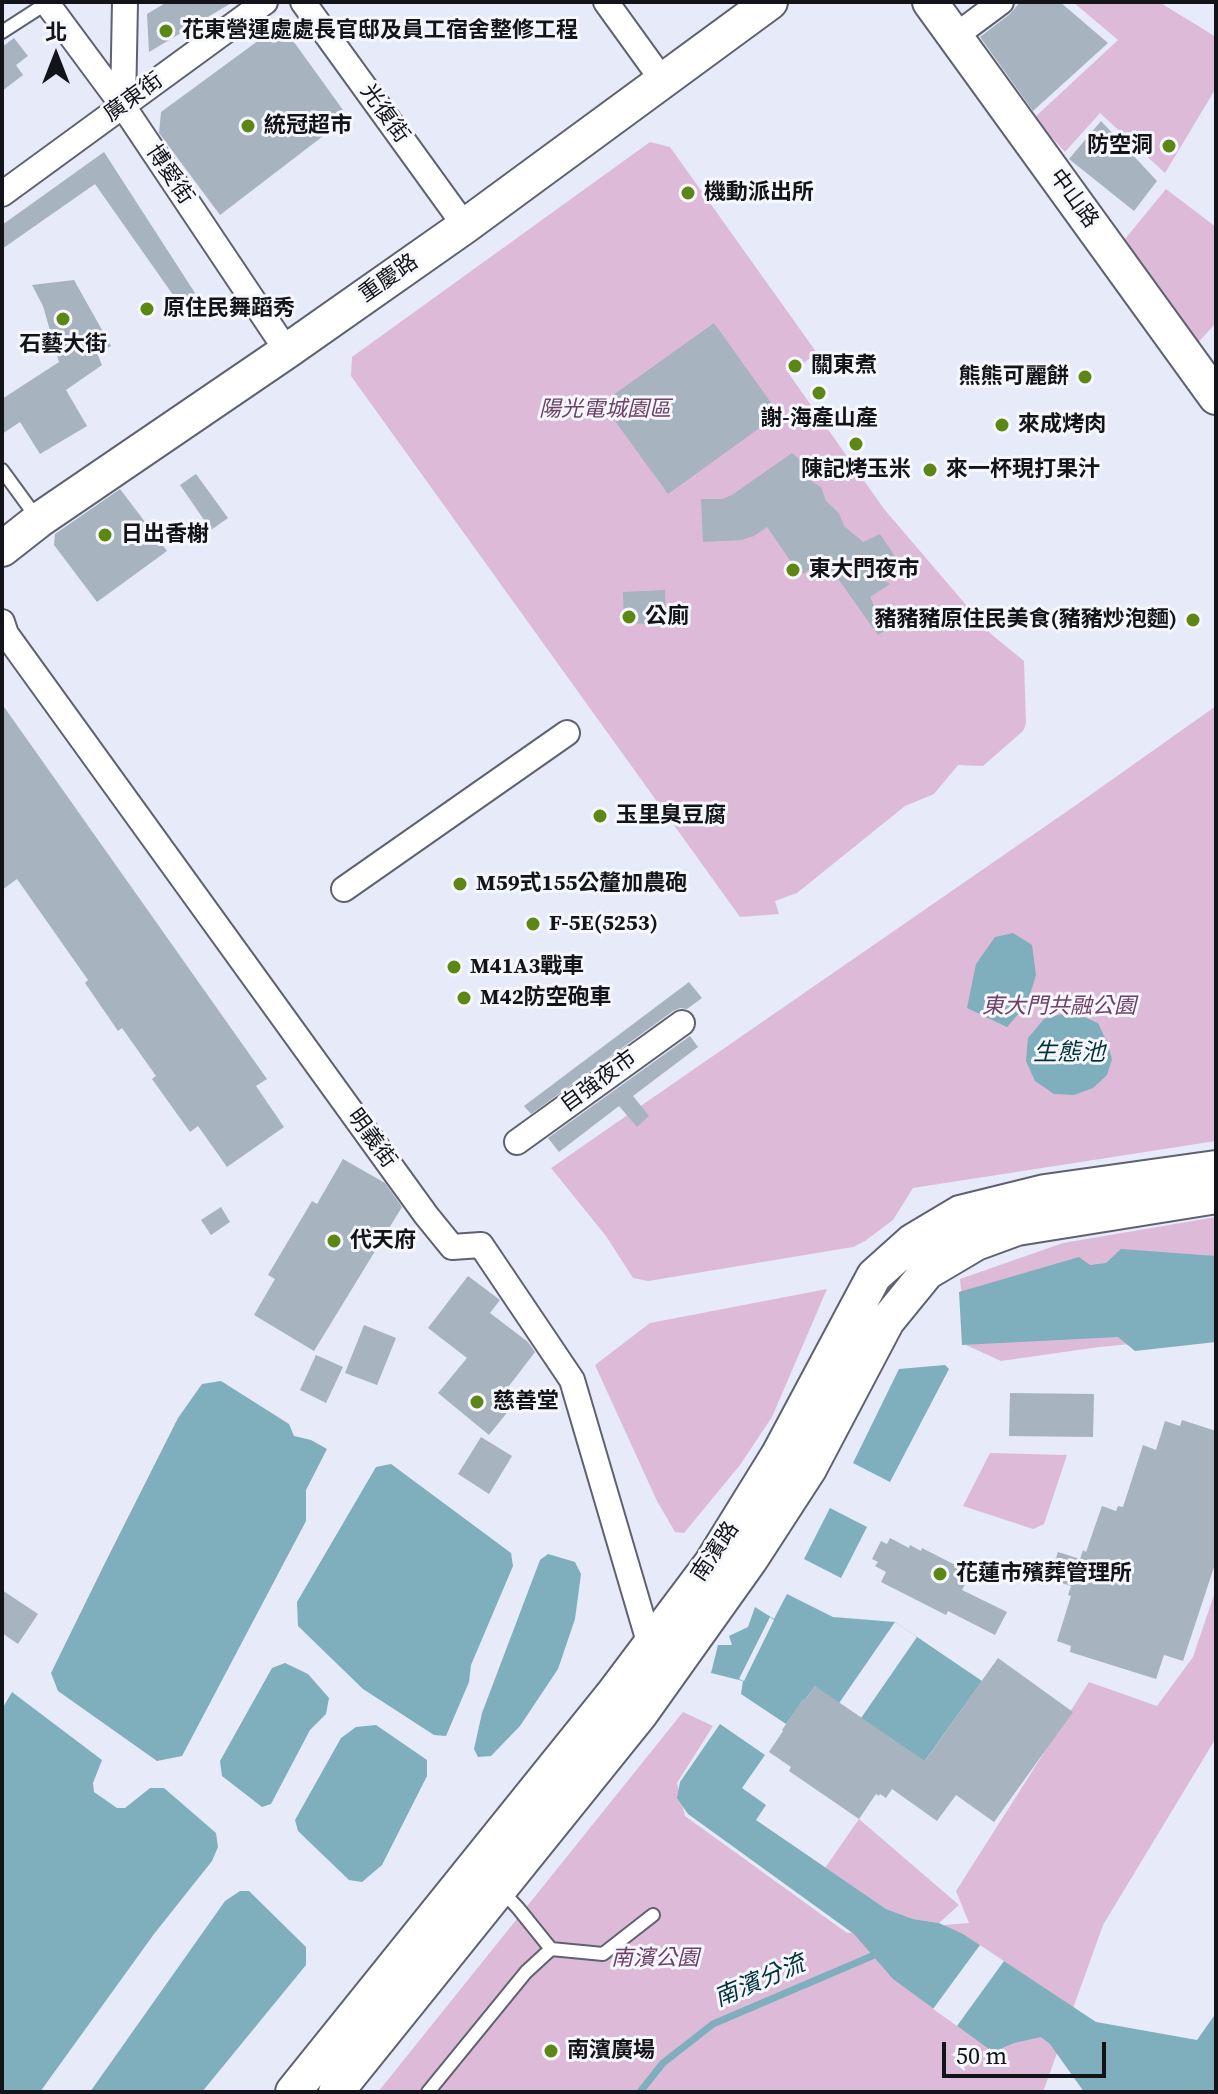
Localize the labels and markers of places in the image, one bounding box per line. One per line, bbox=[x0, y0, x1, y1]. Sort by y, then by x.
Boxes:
place label: 花東營運處處長官邸及員工宿舍整修工程 bbox=[182, 18, 578, 44]
marker: 花東營運處處長官邸及員工宿舍整修工程 bbox=[157, 22, 175, 40]
place label: 統冠超市 bbox=[264, 113, 352, 139]
marker: 統冠超市 bbox=[239, 117, 257, 135]
place label: 防空洞 bbox=[1087, 133, 1153, 159]
marker: 防空洞 bbox=[1160, 137, 1178, 155]
place label: 機動派出所 bbox=[704, 180, 814, 206]
marker: 機動派出所 bbox=[679, 184, 697, 202]
place label: 原住民舞蹈秀 bbox=[163, 296, 295, 322]
marker: 原住民舞蹈秀 bbox=[138, 300, 156, 318]
marker: 石藝大街 bbox=[54, 310, 72, 328]
place label: 石藝大街 bbox=[19, 332, 107, 358]
place label: 關東煮 bbox=[811, 353, 877, 379]
marker: 關東煮 bbox=[786, 357, 804, 375]
place label: 熊熊可麗餅 bbox=[959, 364, 1069, 390]
marker: 熊熊可麗餅 bbox=[1076, 368, 1094, 386]
marker: 謝-海產山產 bbox=[810, 384, 828, 402]
place label: 謝-海產山產 bbox=[760, 406, 878, 432]
place label: 來成烤肉 bbox=[1018, 412, 1106, 438]
marker: 來成烤肉 bbox=[993, 416, 1011, 434]
marker: 陳記烤玉米 bbox=[847, 435, 865, 453]
place label: 陳記烤玉米 bbox=[801, 457, 911, 483]
place label: 來一杯現打果汁 bbox=[946, 457, 1100, 483]
marker: 來一杯現打果汁 bbox=[921, 461, 939, 479]
place label: 日出香榭 bbox=[121, 522, 209, 548]
marker: 日出香榭 bbox=[96, 526, 114, 544]
place label: 東大門夜市 bbox=[809, 557, 919, 583]
marker: 東大門夜市 bbox=[784, 561, 802, 579]
place label: 公廁 bbox=[645, 604, 689, 630]
place label: 豬豬豬原住民美食(豬豬炒泡麵) bbox=[874, 607, 1177, 633]
marker: 公廁 bbox=[620, 608, 638, 626]
marker: 豬豬豬原住民美食(豬豬炒泡麵) bbox=[1184, 611, 1202, 629]
place label: 玉里臭豆腐 bbox=[616, 803, 726, 829]
marker: 玉里臭豆腐 bbox=[591, 807, 609, 825]
place label: M59式155公釐加農砲 bbox=[476, 871, 687, 897]
marker: M59式155公釐加農砲 bbox=[451, 875, 469, 893]
place label: F-5E(5253) bbox=[549, 911, 658, 937]
marker: F-5E(5253) bbox=[524, 915, 542, 933]
place label: M41A3戰車 bbox=[470, 954, 584, 980]
marker: M41A3戰車 bbox=[445, 958, 463, 976]
place label: M42防空砲車 bbox=[480, 985, 612, 1011]
marker: M42防空砲車 bbox=[455, 989, 473, 1007]
place label: 代天府 bbox=[350, 1228, 416, 1254]
marker: 代天府 bbox=[325, 1232, 343, 1250]
place label: 慈善堂 bbox=[493, 1389, 559, 1415]
marker: 慈善堂 bbox=[468, 1393, 486, 1411]
place label: 花蓮市殯葬管理所 bbox=[956, 1561, 1132, 1587]
marker: 花蓮市殯葬管理所 bbox=[931, 1565, 949, 1583]
place label: 南濱廣場 bbox=[567, 2038, 655, 2064]
marker: 南濱廣場 bbox=[542, 2042, 560, 2060]

